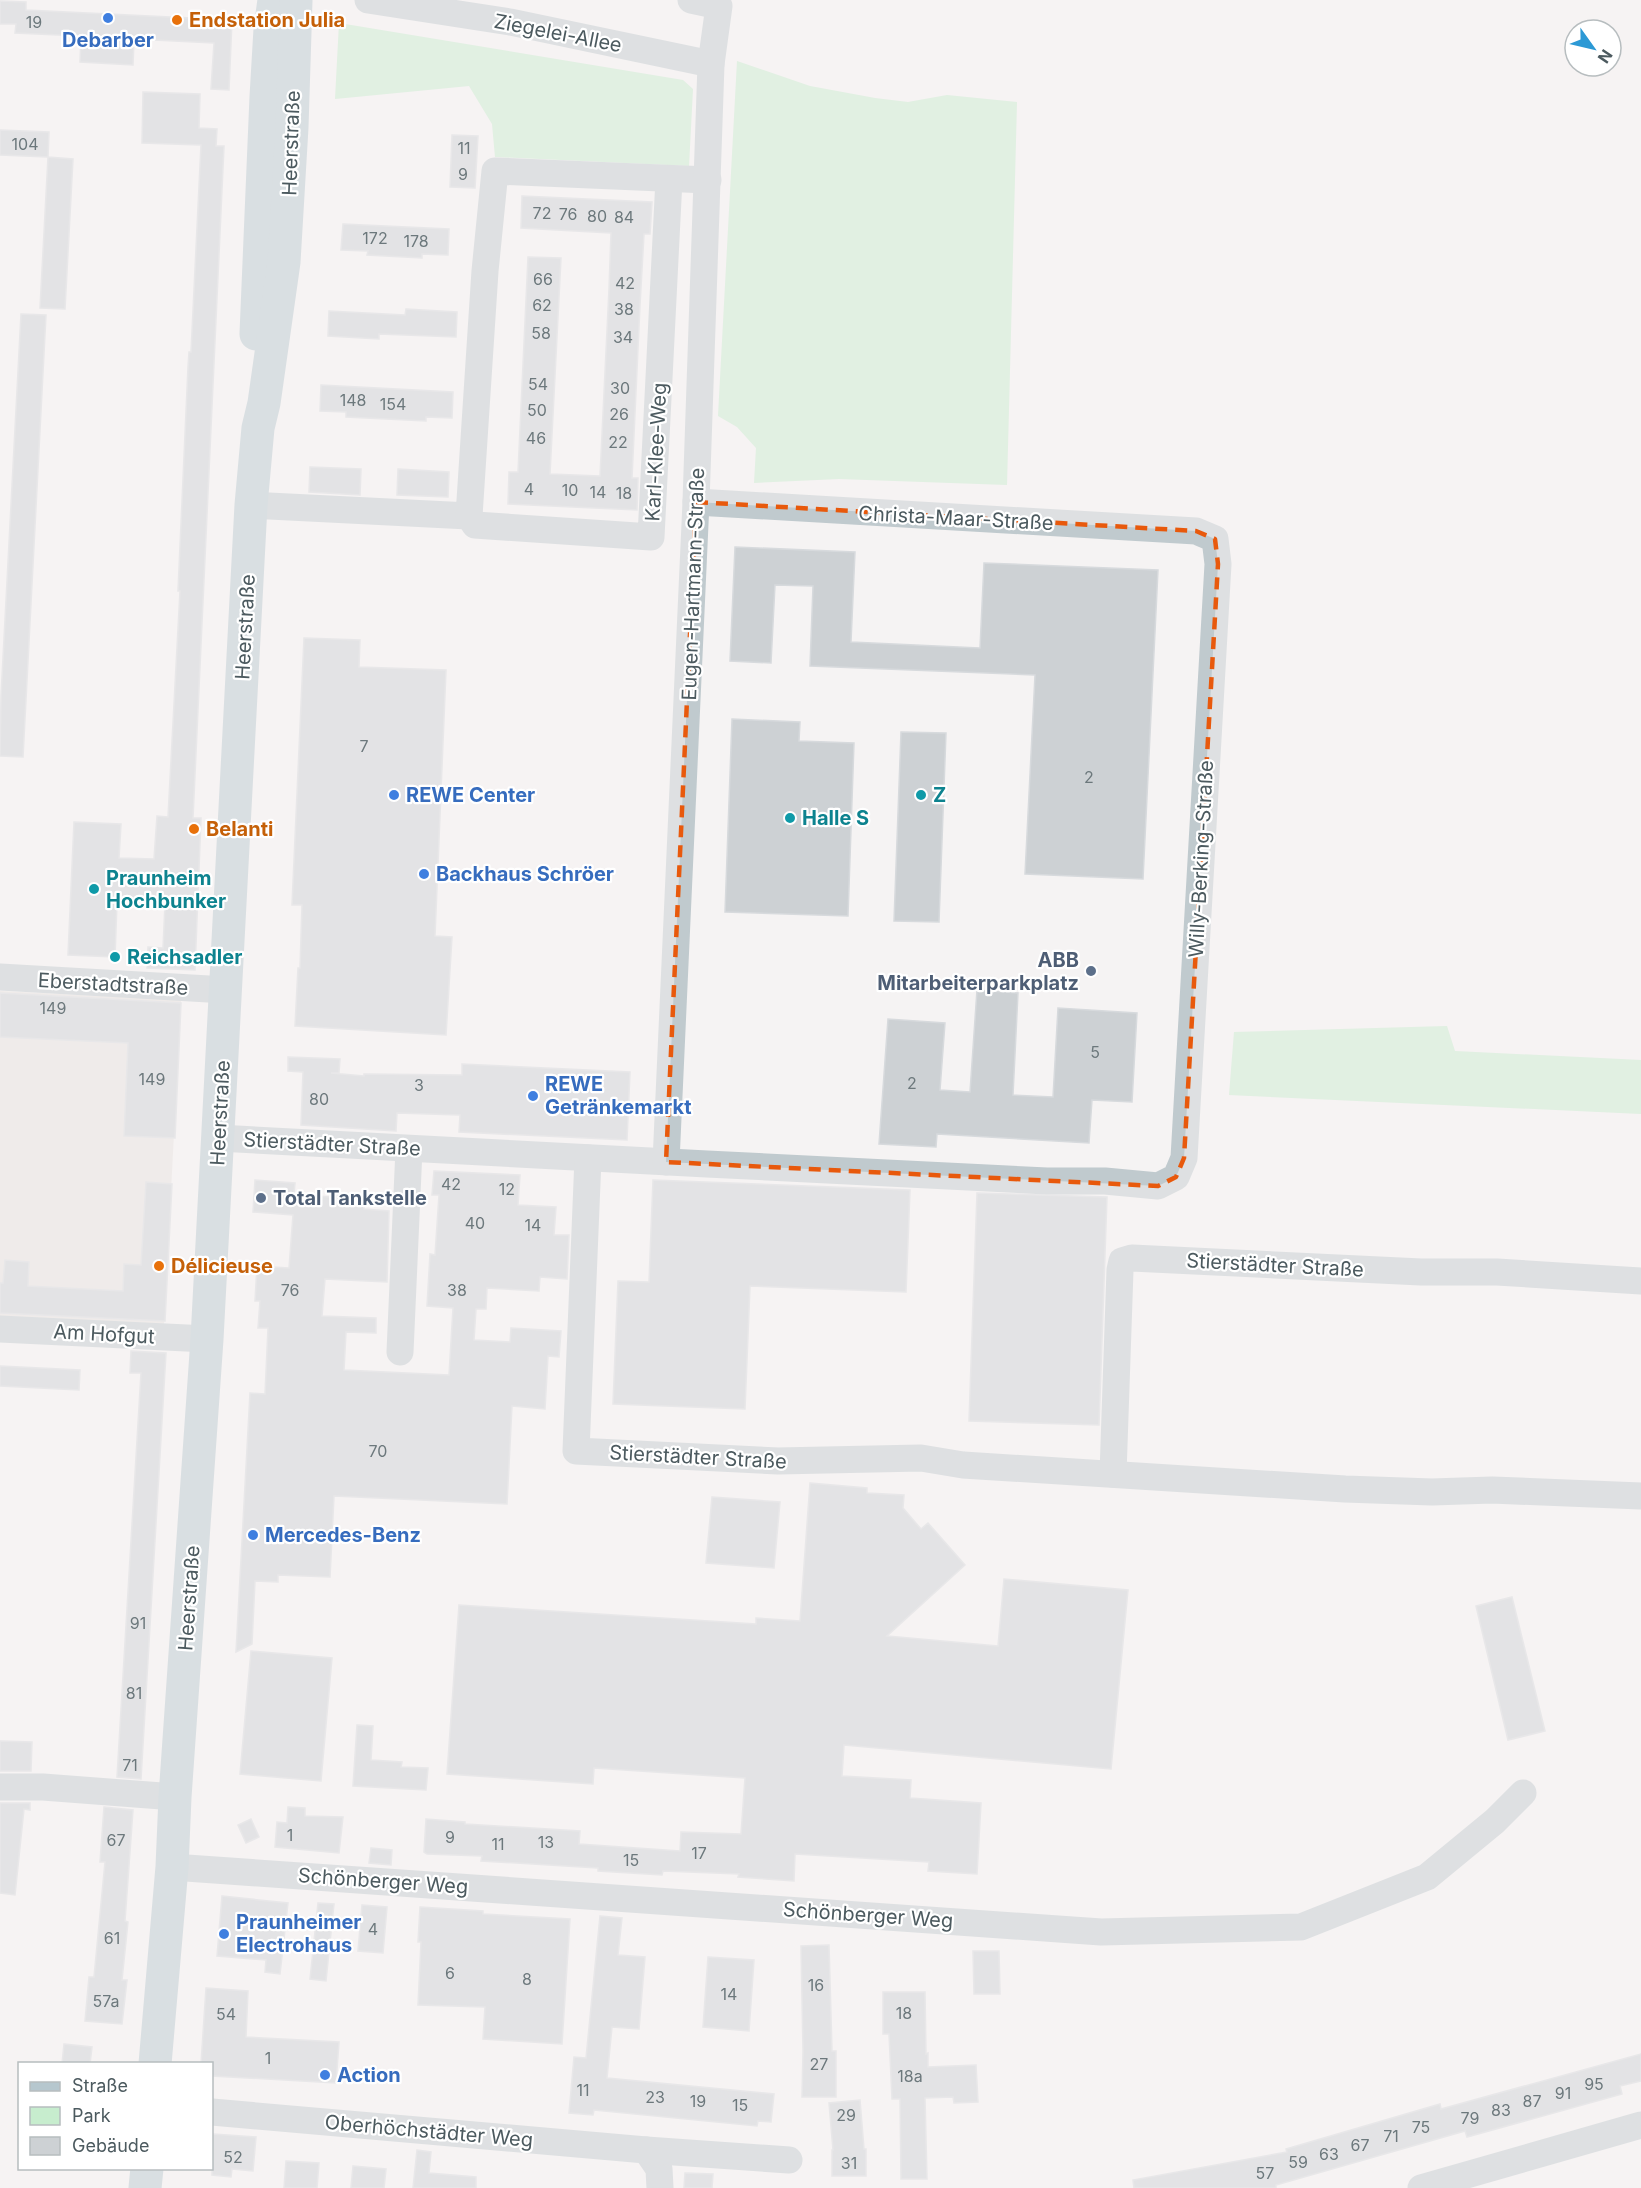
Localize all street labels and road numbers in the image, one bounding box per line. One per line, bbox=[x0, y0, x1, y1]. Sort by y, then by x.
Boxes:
street label: Ziegelei-Allee bbox=[492, 9, 624, 57]
street label: Heerstraße bbox=[277, 90, 305, 196]
street label: Karl-Klee-Weg bbox=[640, 382, 672, 522]
street label: Eugen-Hartmann-Straße bbox=[677, 467, 709, 701]
street label: Christa-Maar-Straße bbox=[858, 501, 1054, 535]
street label: Heerstraße bbox=[230, 574, 260, 680]
street label: Willy-Berking-Straße bbox=[1184, 760, 1218, 958]
street label: Eberstadtstraße bbox=[37, 968, 189, 1000]
street label: Heerstraße bbox=[205, 1060, 235, 1166]
street label: Stierstädter Straße bbox=[243, 1127, 421, 1161]
street label: Stierstädter Straße bbox=[1186, 1248, 1364, 1282]
street label: Am Hofgut bbox=[53, 1319, 156, 1349]
street label: Stierstädter Straße bbox=[609, 1440, 787, 1474]
street label: Heerstraße bbox=[173, 1545, 205, 1651]
street label: Schönberger Weg bbox=[297, 1863, 469, 1899]
street label: Schönberger Weg bbox=[782, 1897, 954, 1933]
street label: Oberhöchstädter Weg bbox=[324, 2110, 534, 2152]

